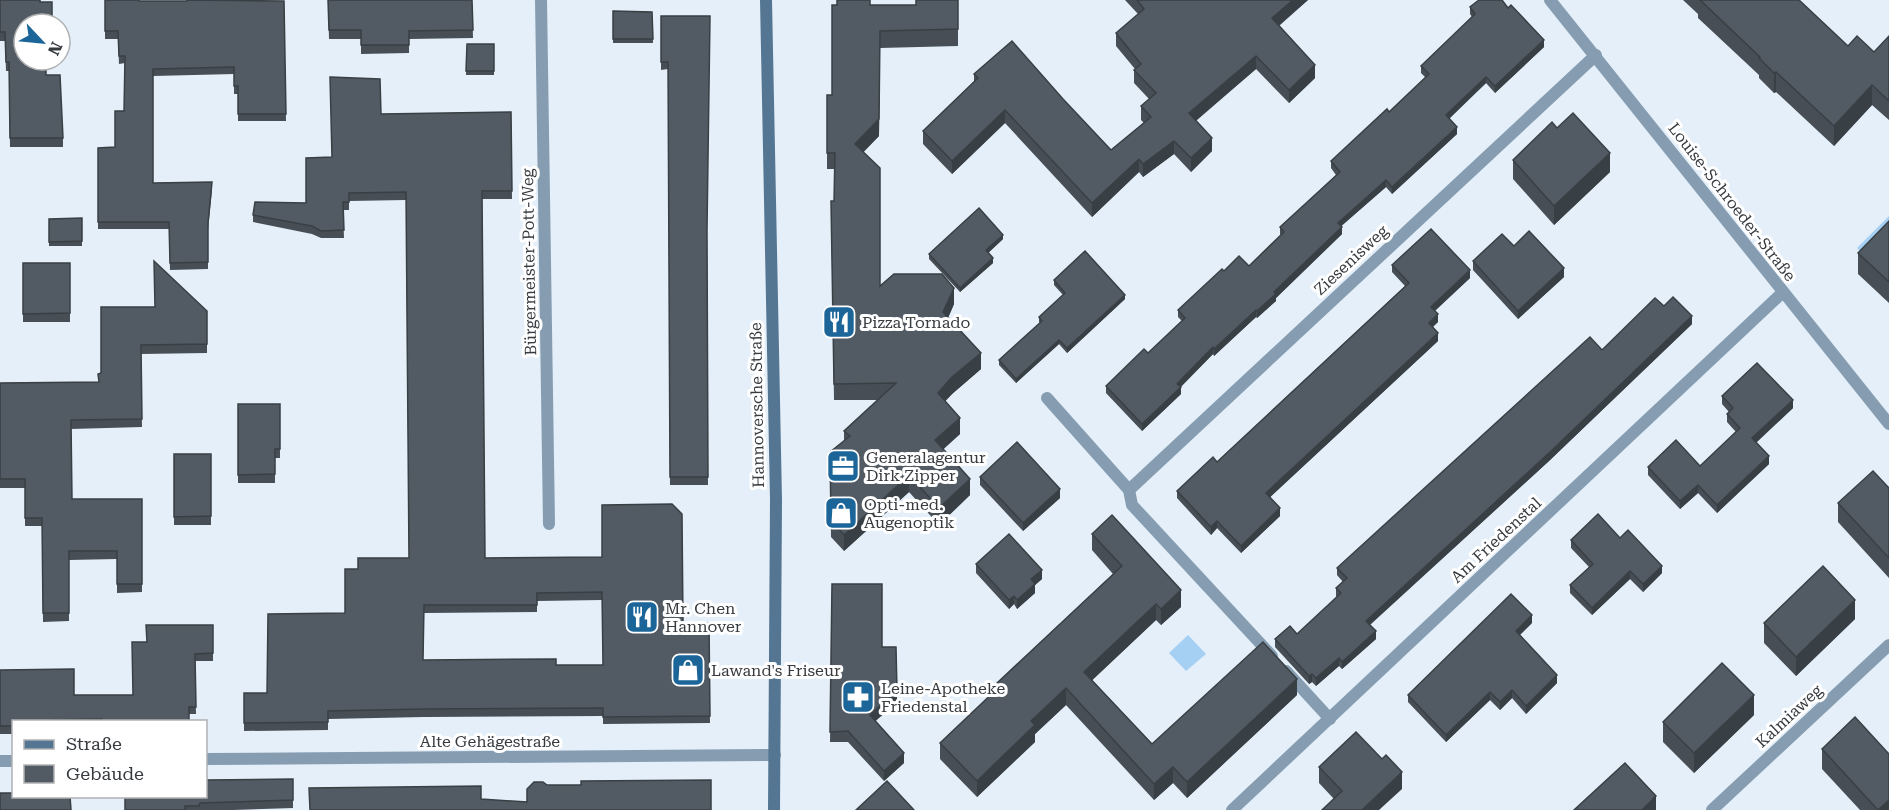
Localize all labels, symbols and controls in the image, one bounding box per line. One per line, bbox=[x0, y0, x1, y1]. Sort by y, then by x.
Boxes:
north arrow bbox=[12, 12, 72, 72]
text: N bbox=[44, 39, 66, 58]
street label: Louise-Schroeder-Straße bbox=[1664, 119, 1800, 285]
street label: Bürgermeister-Pott-Weg bbox=[518, 167, 540, 356]
street label: Ziesenisweg bbox=[1310, 220, 1392, 299]
restaurant icon: Pizza Tornado bbox=[821, 304, 857, 340]
place label: Pizza Tornado bbox=[862, 313, 970, 332]
street label: Hannoversche Straße bbox=[746, 322, 768, 488]
office icon: Generalagentur Dirk Zipper bbox=[825, 448, 861, 484]
place label: Generalagentur Dirk Zipper bbox=[866, 448, 986, 485]
street label: Am Friedenstal bbox=[1447, 493, 1545, 587]
shop icon: Opti-med. Augenoptik bbox=[823, 495, 859, 531]
place label: Opti-med. Augenoptik bbox=[864, 495, 954, 532]
restaurant icon: Mr. Chen Hannover bbox=[624, 599, 660, 635]
place label: Mr. Chen Hannover bbox=[665, 599, 742, 636]
shop icon: Lawand's Friseur bbox=[670, 652, 706, 688]
place label: Lawand's Friseur bbox=[711, 661, 841, 680]
pharmacy icon: Leine-Apotheke Friedenstal bbox=[840, 679, 876, 715]
place label: Leine-Apotheke Friedenstal bbox=[881, 679, 1005, 716]
street label: Kalmiaweg bbox=[1752, 680, 1827, 752]
legend bbox=[12, 720, 207, 798]
street label: Alte Gehägestraße bbox=[420, 732, 560, 751]
text: Straße bbox=[66, 733, 122, 754]
text: Gebäude bbox=[66, 763, 144, 784]

